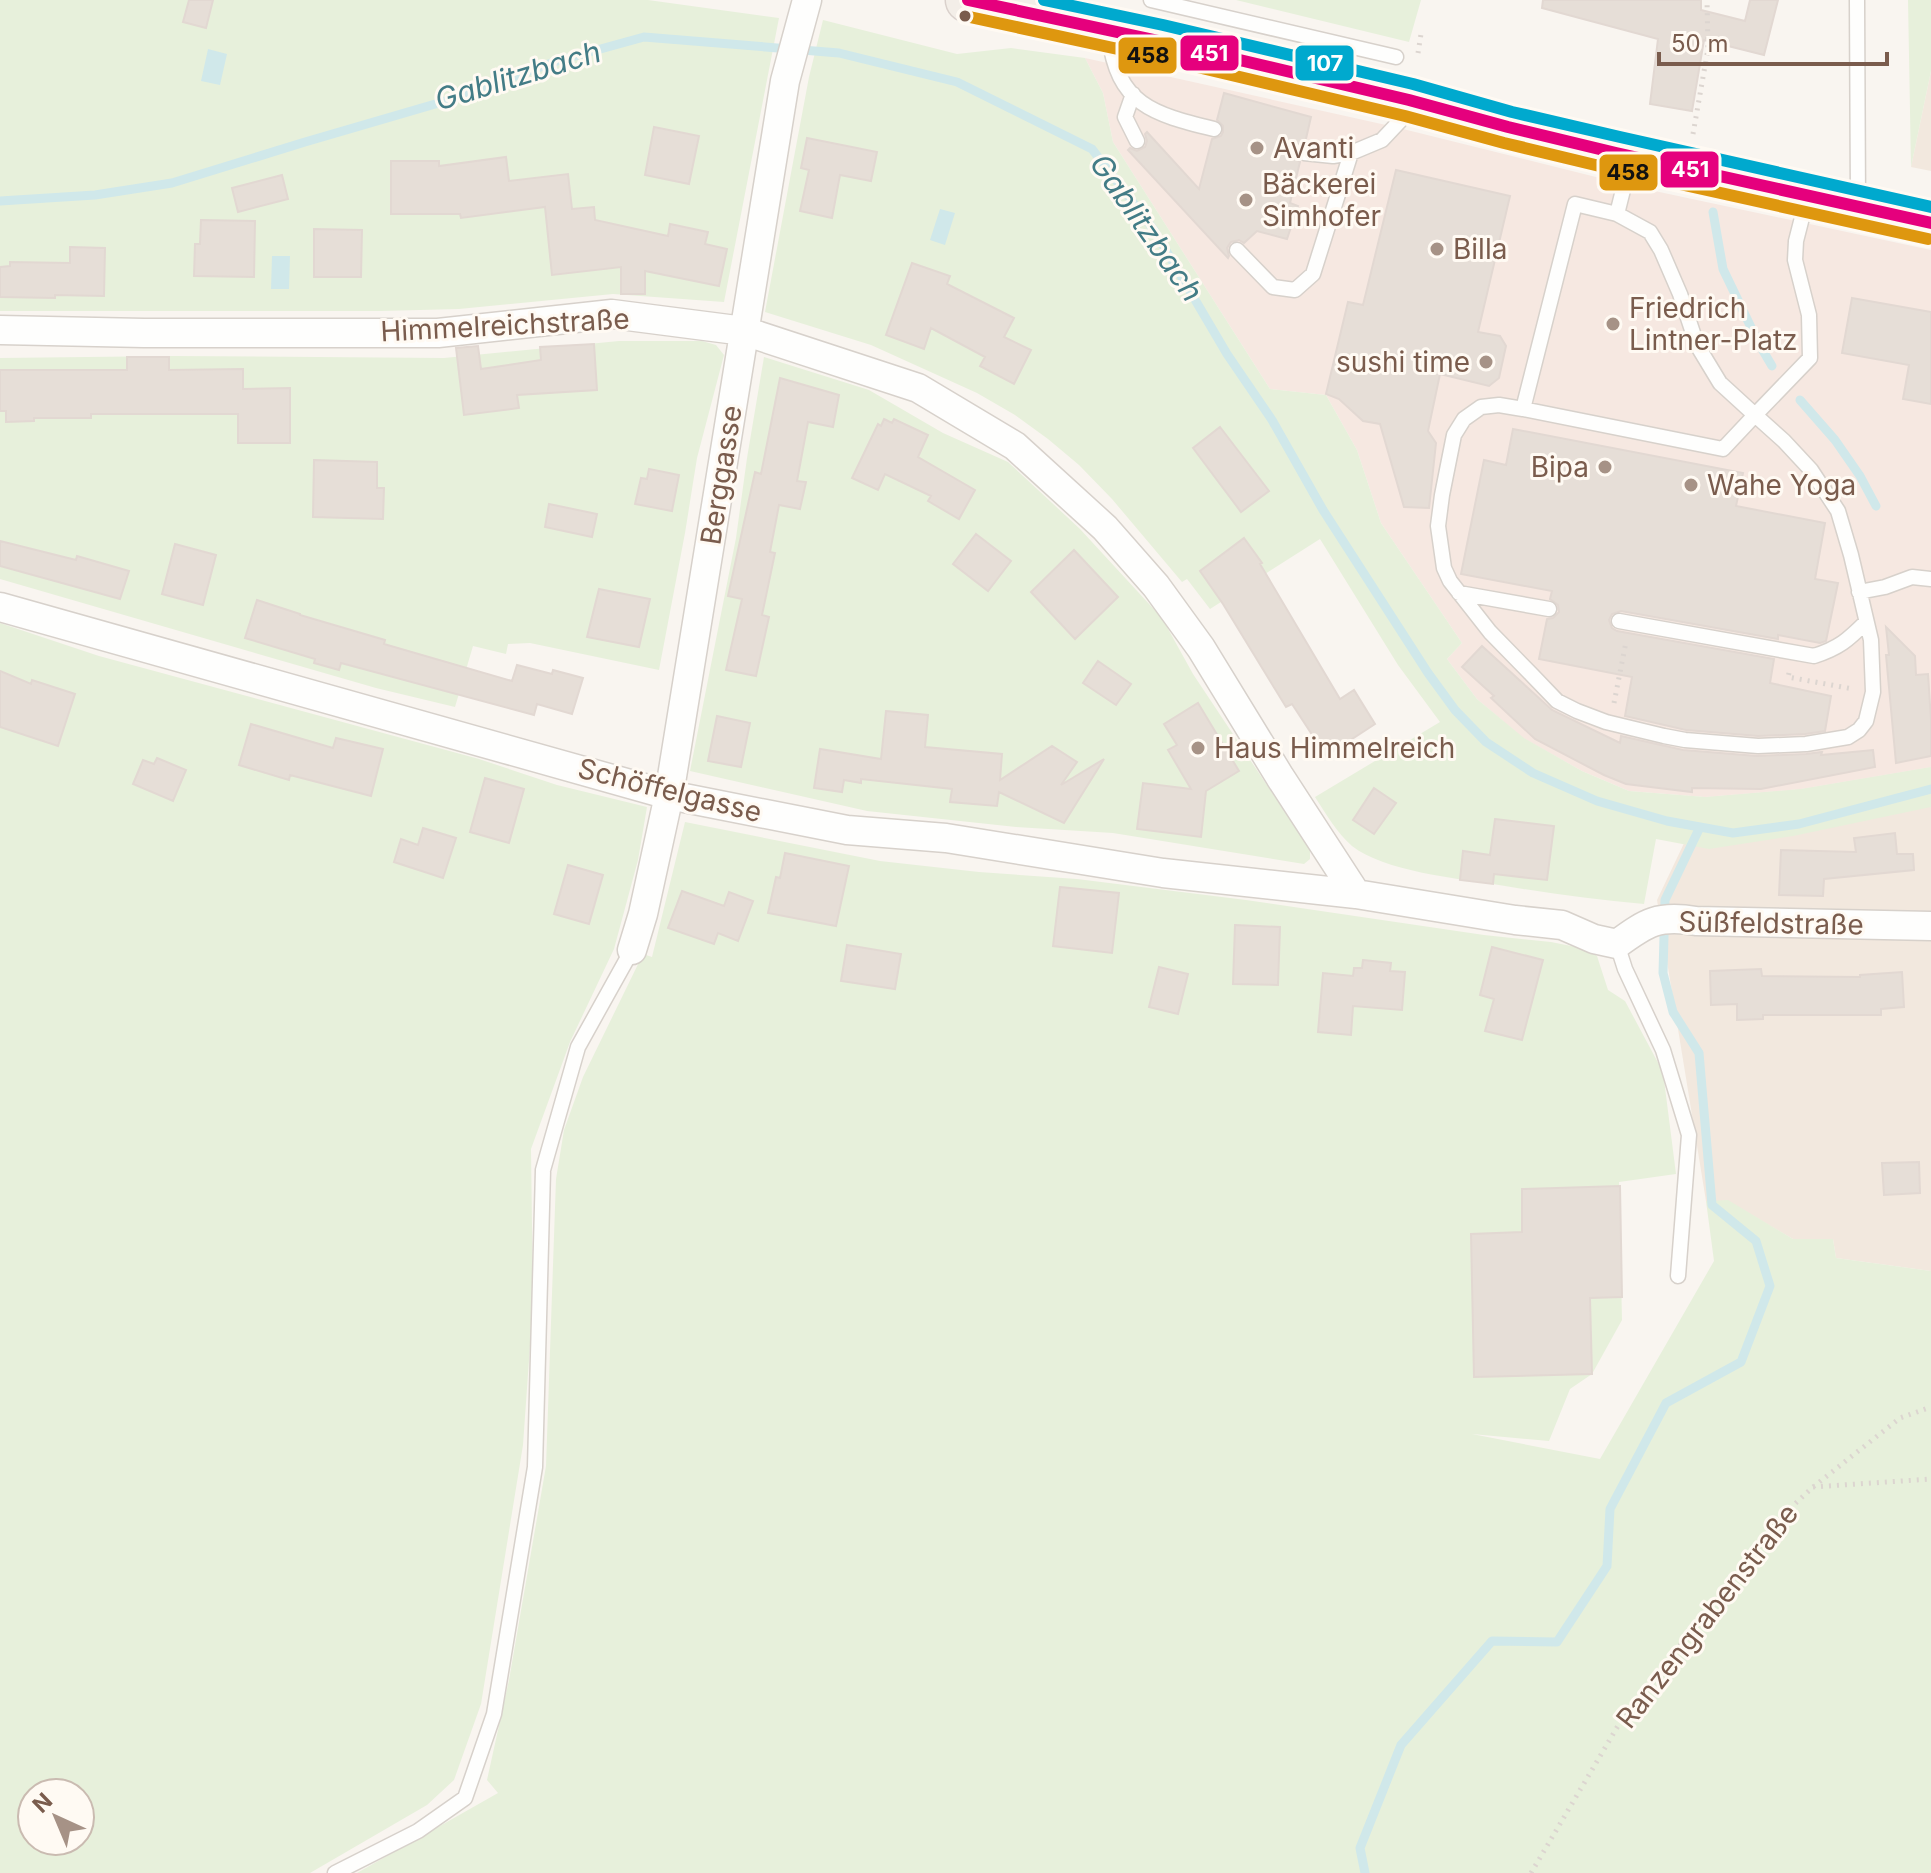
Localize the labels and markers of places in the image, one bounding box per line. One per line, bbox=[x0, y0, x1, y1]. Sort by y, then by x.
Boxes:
unlabelled marker bbox=[957, 8, 973, 24]
place label: Avanti bbox=[1273, 131, 1354, 165]
marker: Avanti bbox=[1248, 139, 1266, 157]
place label: Bäckerei Simhofer bbox=[1262, 167, 1381, 233]
marker: Bäckerei Simhofer bbox=[1237, 191, 1255, 209]
place label: Billa bbox=[1453, 232, 1507, 266]
marker: Billa bbox=[1428, 240, 1446, 258]
place label: Friedrich Lintner-Platz bbox=[1629, 291, 1798, 357]
marker: Friedrich Lintner-Platz bbox=[1604, 315, 1622, 333]
place label: sushi time bbox=[1336, 345, 1470, 379]
marker: sushi time bbox=[1477, 353, 1495, 371]
place label: Bipa bbox=[1531, 450, 1589, 484]
marker: Bipa bbox=[1596, 458, 1614, 476]
place label: Wahe Yoga bbox=[1707, 468, 1856, 502]
marker: Wahe Yoga bbox=[1682, 476, 1700, 494]
place label: Haus Himmelreich bbox=[1214, 731, 1455, 765]
marker: Haus Himmelreich bbox=[1189, 739, 1207, 757]

